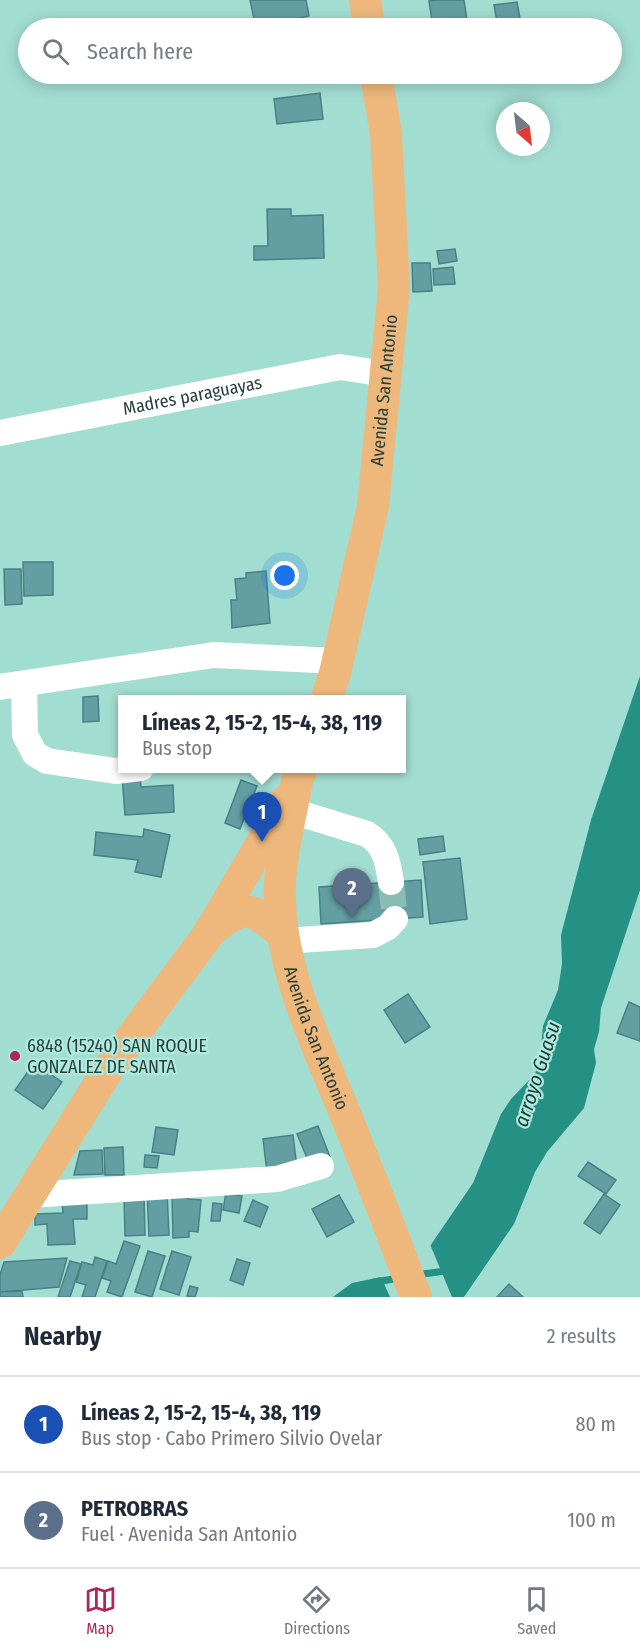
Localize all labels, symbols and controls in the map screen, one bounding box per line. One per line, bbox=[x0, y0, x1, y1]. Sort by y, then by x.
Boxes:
search box bbox=[18, 18, 622, 84]
icon: search bbox=[39, 35, 72, 68]
text: Search here bbox=[87, 38, 193, 65]
north arrow bbox=[496, 102, 550, 156]
street label: Avenida San Antonio bbox=[366, 313, 402, 467]
street label: Madres paraguayas bbox=[121, 371, 264, 420]
your location bbox=[270, 561, 299, 590]
popup bbox=[118, 695, 406, 773]
text: Líneas 2, 15-2, 15-4, 38, 119 bbox=[142, 709, 382, 736]
text: Bus stop bbox=[142, 736, 213, 760]
pin: 1 bbox=[242, 792, 282, 842]
pin: 2 bbox=[332, 868, 372, 918]
street label: Avenida San Antonio bbox=[279, 964, 353, 1113]
water label: arroyo Guasu bbox=[509, 1019, 565, 1129]
place label: 6848 (15240) SAN ROQUE GONZALEZ DE SANTA bbox=[27, 1035, 207, 1078]
marker: 6848 (15240) SAN ROQUE GONZALEZ DE SANTA bbox=[8, 1049, 22, 1063]
text: Nearby bbox=[24, 1321, 101, 1352]
text: 2 results bbox=[547, 1324, 616, 1348]
text: Líneas 2, 15-2, 15-4, 38, 119 bbox=[81, 1399, 321, 1426]
text: 1 bbox=[39, 1412, 48, 1436]
text: 80 m bbox=[576, 1412, 616, 1436]
text: Bus stop · Cabo Primero Silvio Ovelar bbox=[81, 1426, 382, 1450]
text: PETROBRAS bbox=[81, 1495, 188, 1522]
text: 2 bbox=[39, 1508, 48, 1532]
text: 100 m bbox=[567, 1508, 616, 1532]
text: Fuel · Avenida San Antonio bbox=[81, 1522, 297, 1546]
tab: Map bbox=[84, 1583, 117, 1638]
tab: Directions bbox=[284, 1583, 350, 1638]
tab: Saved bbox=[517, 1583, 556, 1638]

